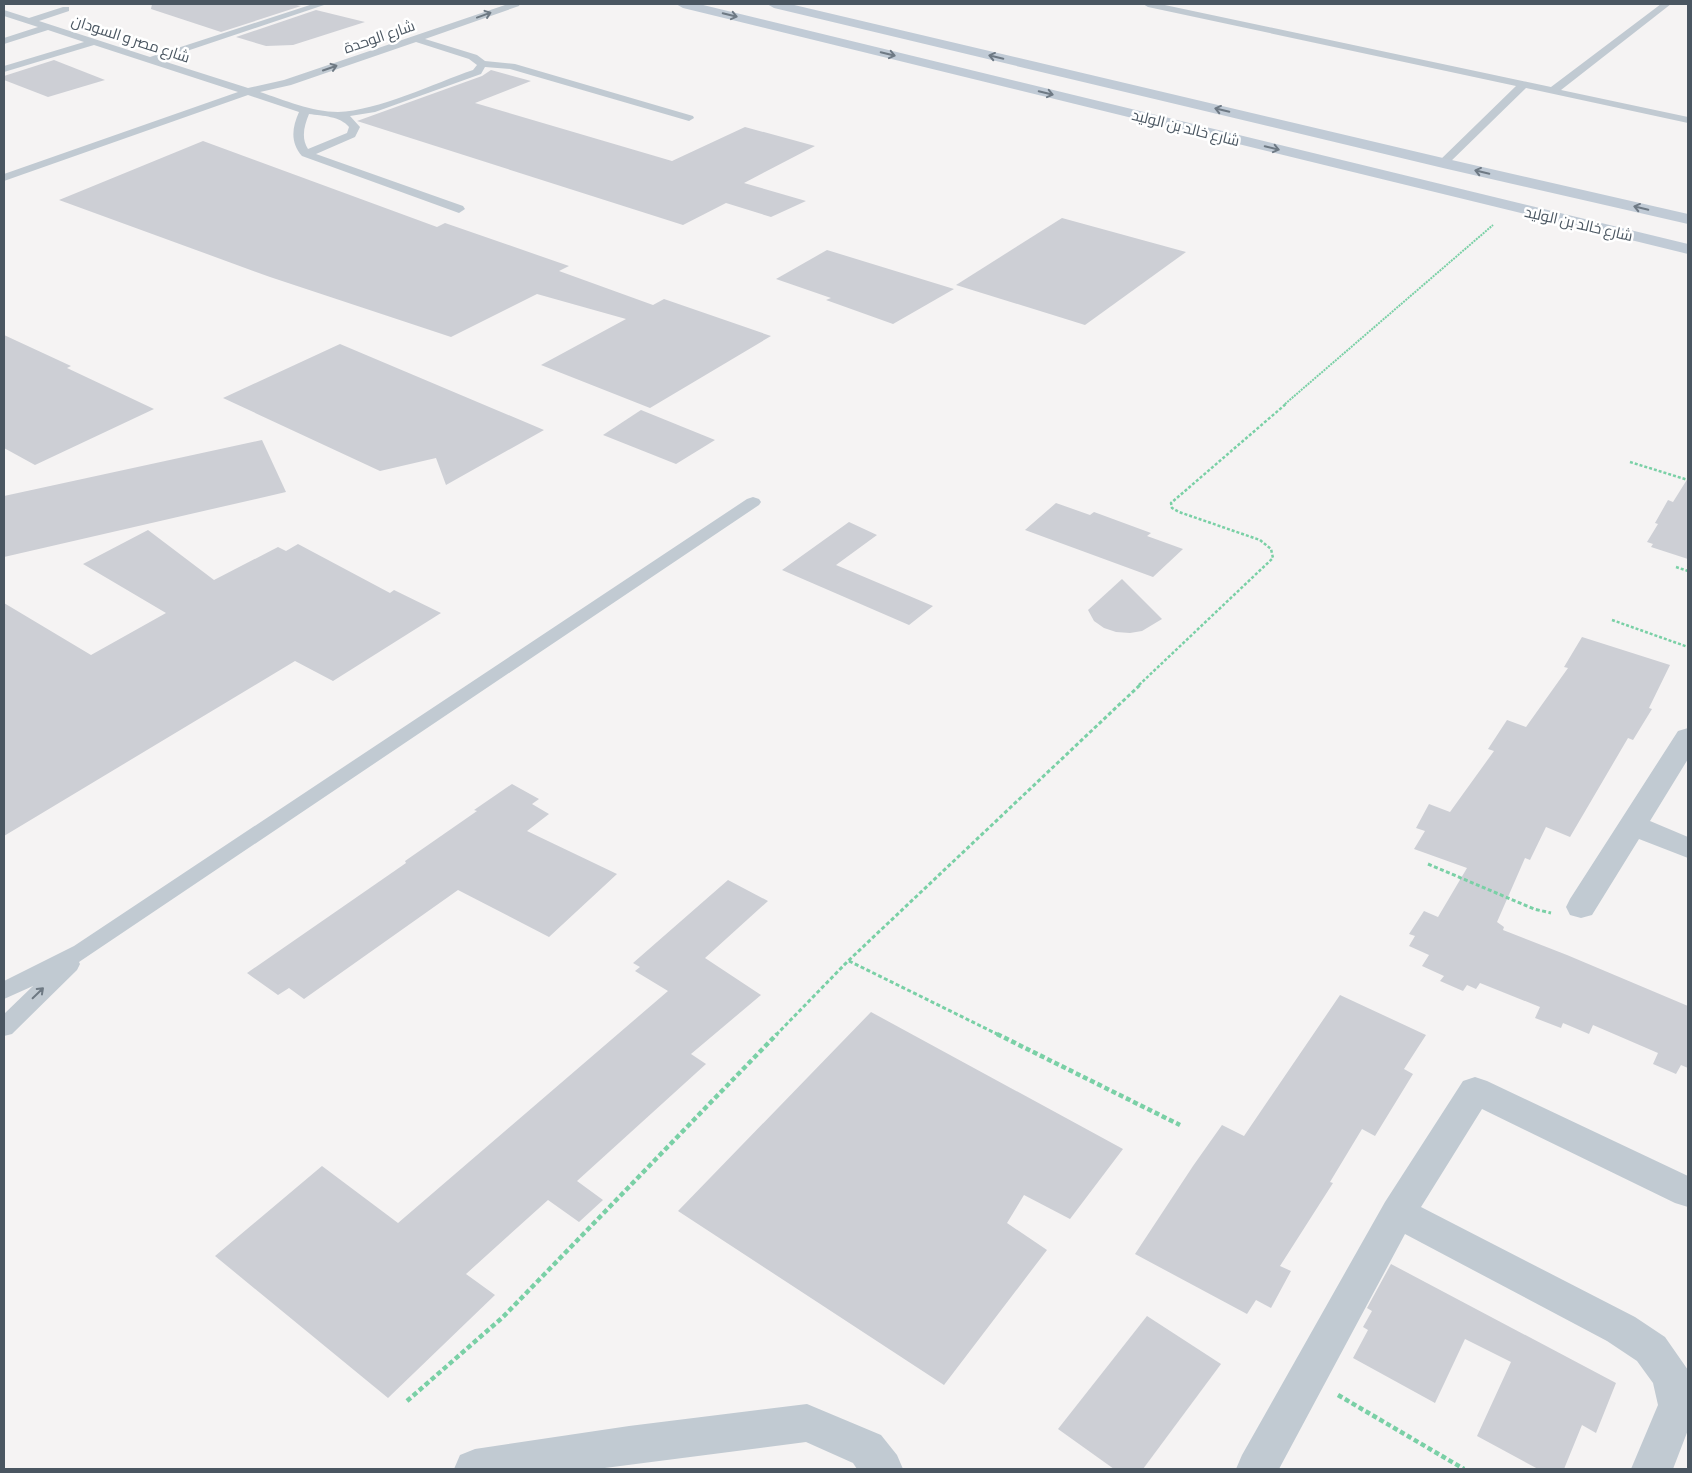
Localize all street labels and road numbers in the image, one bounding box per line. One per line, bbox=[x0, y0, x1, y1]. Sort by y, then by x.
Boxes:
street label: شارع مصر و السودان bbox=[69, 10, 192, 68]
street label: شارع الوحدة bbox=[341, 15, 418, 59]
street label: شارع خالد بن الوليد bbox=[1130, 105, 1242, 152]
street label: شارع خالد بن الوليد bbox=[1522, 202, 1635, 247]

